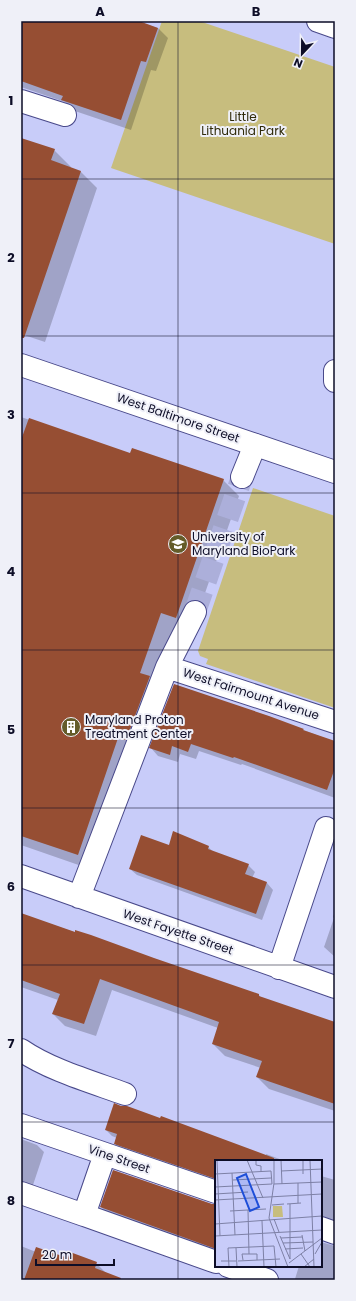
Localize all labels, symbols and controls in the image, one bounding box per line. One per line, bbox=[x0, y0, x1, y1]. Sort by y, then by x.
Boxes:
text: A bbox=[95, 2, 105, 21]
text: B bbox=[252, 2, 261, 21]
north arrow bbox=[282, 34, 322, 74]
text: N bbox=[291, 54, 305, 72]
text: 1 bbox=[9, 91, 13, 110]
park label: Little Lithuania Park bbox=[201, 108, 286, 139]
text: 2 bbox=[7, 248, 15, 267]
street label: West Baltimore Street bbox=[114, 388, 242, 447]
text: 3 bbox=[7, 405, 15, 424]
place label: University of Maryland BioPark bbox=[192, 528, 296, 559]
school or university icon: University of Maryland BioPark bbox=[167, 533, 189, 555]
text: 4 bbox=[7, 562, 16, 581]
street label: West Fairmount Avenue bbox=[181, 663, 322, 724]
place label: Maryland Proton Treatment Center bbox=[85, 711, 192, 742]
building icon: Maryland Proton Treatment Center bbox=[60, 716, 82, 738]
text: 5 bbox=[7, 720, 15, 739]
text: 6 bbox=[7, 877, 15, 896]
street label: West Fayette Street bbox=[121, 905, 236, 958]
text: 7 bbox=[8, 1034, 15, 1053]
street label: Vine Street bbox=[86, 1140, 152, 1177]
inset map bbox=[215, 1160, 322, 1267]
text: 8 bbox=[7, 1191, 15, 1210]
scale bar bbox=[36, 1241, 114, 1267]
text: 20 m bbox=[42, 1246, 72, 1263]

